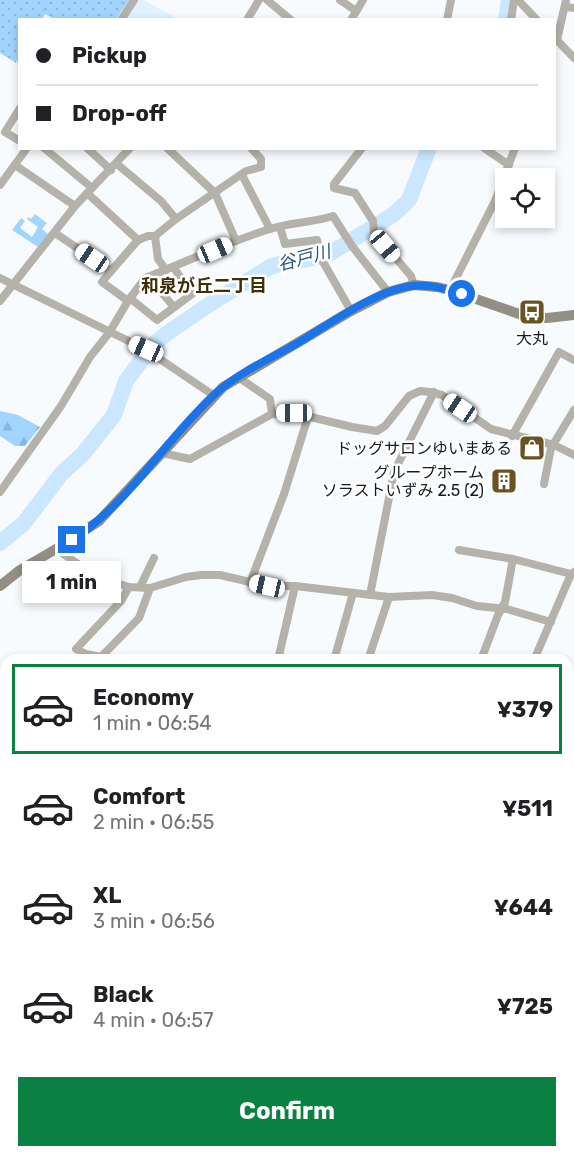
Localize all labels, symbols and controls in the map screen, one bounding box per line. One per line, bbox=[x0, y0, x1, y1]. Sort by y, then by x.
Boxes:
text: Pickup bbox=[72, 42, 147, 69]
text: Drop-off bbox=[72, 100, 167, 127]
map controls bbox=[495, 168, 555, 228]
button: locate bbox=[495, 168, 555, 228]
car bbox=[367, 226, 403, 266]
car bbox=[195, 235, 235, 265]
car bbox=[72, 240, 112, 276]
water label: 谷戸川 bbox=[275, 240, 335, 276]
district label: 和泉が丘二丁目 bbox=[141, 275, 267, 297]
route start bbox=[448, 280, 475, 307]
bus stop icon: 大丸 bbox=[517, 297, 547, 327]
place label: 大丸 bbox=[516, 329, 548, 348]
car bbox=[126, 333, 166, 365]
car bbox=[440, 390, 480, 426]
car bbox=[276, 404, 312, 422]
shop icon: ドッグサロンゆいまある bbox=[517, 433, 547, 463]
place label: ドッグサロンゆいまある bbox=[336, 439, 512, 458]
place label: グループホーム ソラストいずみ 2.5 (2) bbox=[322, 463, 484, 500]
building icon: グループホーム ソラストいずみ 2.5 (2) bbox=[489, 466, 519, 496]
route end bbox=[58, 526, 85, 553]
callout: 1 min bbox=[22, 561, 122, 603]
text: 1 min bbox=[46, 570, 97, 594]
car bbox=[247, 573, 287, 599]
icon: car bbox=[21, 682, 75, 736]
text: Economy bbox=[93, 684, 194, 711]
text: ¥379 bbox=[497, 696, 553, 723]
text: 1 min · 06:54 bbox=[93, 711, 212, 735]
icon: car bbox=[21, 781, 75, 835]
text: Comfort bbox=[93, 783, 185, 810]
text: ¥511 bbox=[502, 795, 553, 822]
text: 2 min · 06:55 bbox=[93, 810, 214, 834]
icon: car bbox=[21, 880, 75, 934]
text: XL bbox=[93, 882, 121, 909]
text: ¥644 bbox=[493, 894, 553, 921]
text: 3 min · 06:56 bbox=[93, 909, 215, 933]
icon: car bbox=[21, 979, 75, 1033]
text: Black bbox=[93, 981, 154, 1008]
text: ¥725 bbox=[497, 993, 553, 1020]
text: 4 min · 06:57 bbox=[93, 1008, 213, 1032]
button: Confirm bbox=[18, 1077, 556, 1146]

